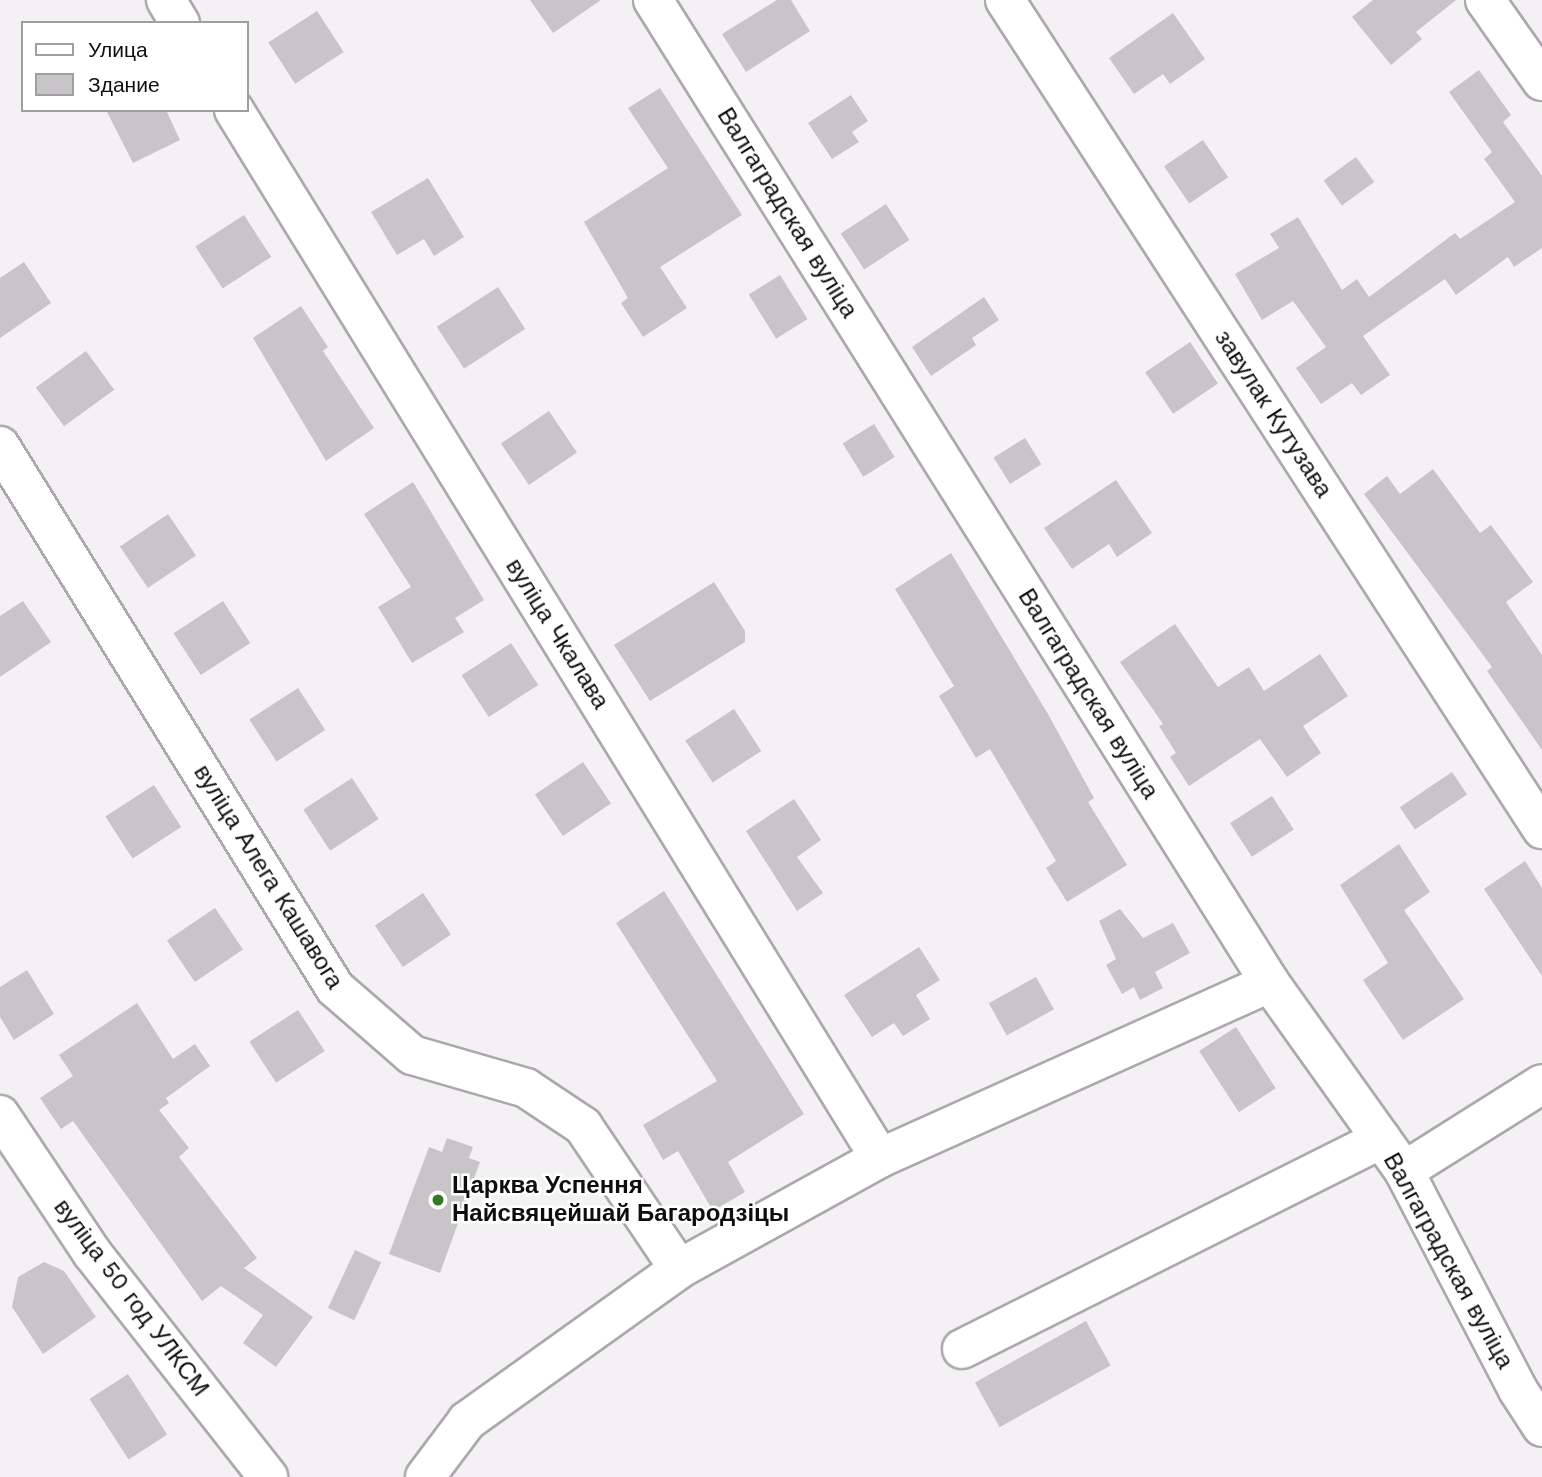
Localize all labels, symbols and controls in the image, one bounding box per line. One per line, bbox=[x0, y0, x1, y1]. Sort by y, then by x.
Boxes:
legend bbox=[21, 21, 248, 112]
text: Улица bbox=[88, 37, 148, 62]
text: Здание bbox=[88, 72, 160, 97]
street label: Валгаградская вуліца bbox=[711, 103, 863, 323]
street label: завулак Кутузава bbox=[1208, 325, 1338, 503]
street label: вуліца Чкалава bbox=[499, 553, 615, 715]
street label: Валгаградская вуліца bbox=[1012, 584, 1164, 804]
street label: вуліца Алега Кашавога bbox=[187, 760, 349, 994]
street label: Валгаградская вуліца bbox=[1377, 1148, 1519, 1374]
place label: Царква Успення Найсвяцейшай Багародзіцы bbox=[452, 1172, 789, 1228]
marker: Царква Успення Найсвяцейшай Багародзіцы bbox=[430, 1192, 446, 1208]
street label: вуліца 50 год УЛКСМ bbox=[47, 1194, 215, 1402]

